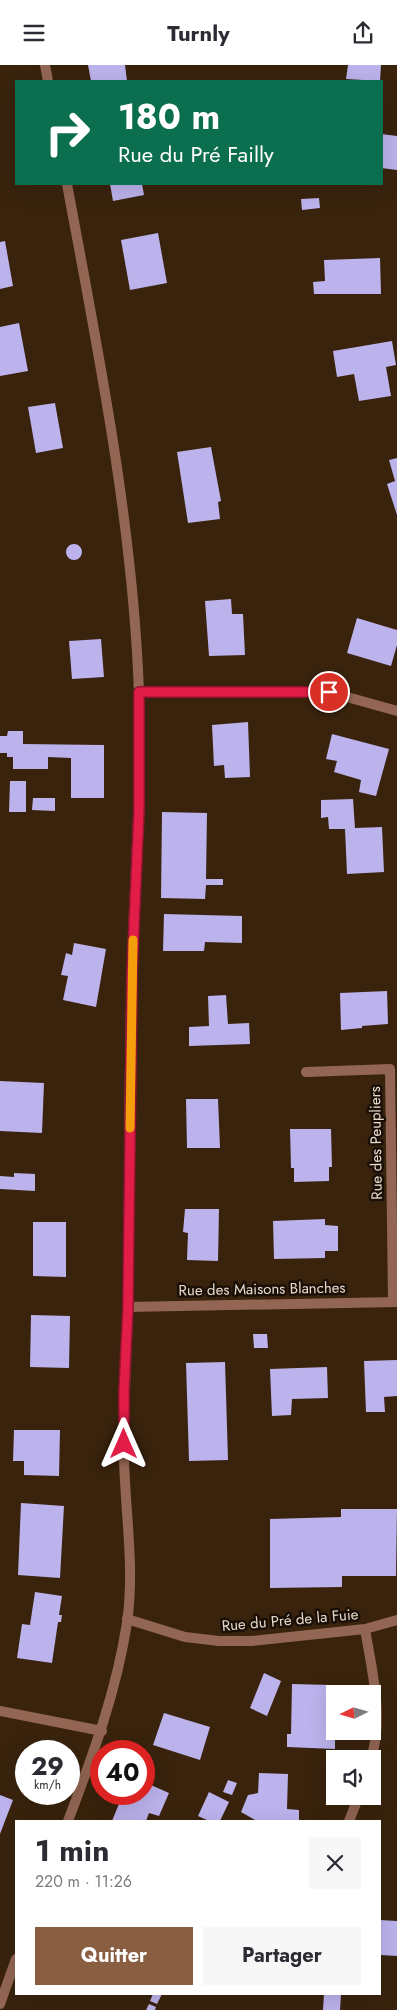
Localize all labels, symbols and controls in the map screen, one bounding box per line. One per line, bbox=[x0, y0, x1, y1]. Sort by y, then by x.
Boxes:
text: Turnly bbox=[167, 17, 230, 49]
icon: menu bbox=[20, 19, 48, 47]
icon: share bbox=[349, 19, 377, 47]
text: 180 m bbox=[118, 92, 220, 142]
icon: right bbox=[35, 100, 100, 165]
text: Rue du Pré Failly bbox=[118, 138, 274, 170]
pin bbox=[308, 671, 350, 713]
icon: arrive bbox=[315, 678, 343, 706]
street label: Rue des Peupliers bbox=[364, 1086, 388, 1200]
street label: Rue des Maisons Blanches bbox=[178, 1277, 346, 1301]
position arrow bbox=[97, 1417, 149, 1469]
street label: Rue du Pré de la Fuie bbox=[221, 1603, 360, 1637]
north arrow bbox=[326, 1685, 381, 1740]
map controls bbox=[326, 1685, 381, 1805]
speed limit sign: 40 bbox=[90, 1740, 155, 1805]
text: 29 bbox=[31, 1748, 64, 1784]
button: sound bbox=[326, 1750, 381, 1805]
text: km/h bbox=[34, 1776, 61, 1794]
text: 1 min bbox=[35, 1829, 109, 1872]
button: close bbox=[309, 1837, 361, 1889]
text: 220 m · 11:26 bbox=[35, 1870, 132, 1893]
button: Quitter bbox=[35, 1927, 193, 1985]
button: Partager bbox=[203, 1927, 361, 1985]

